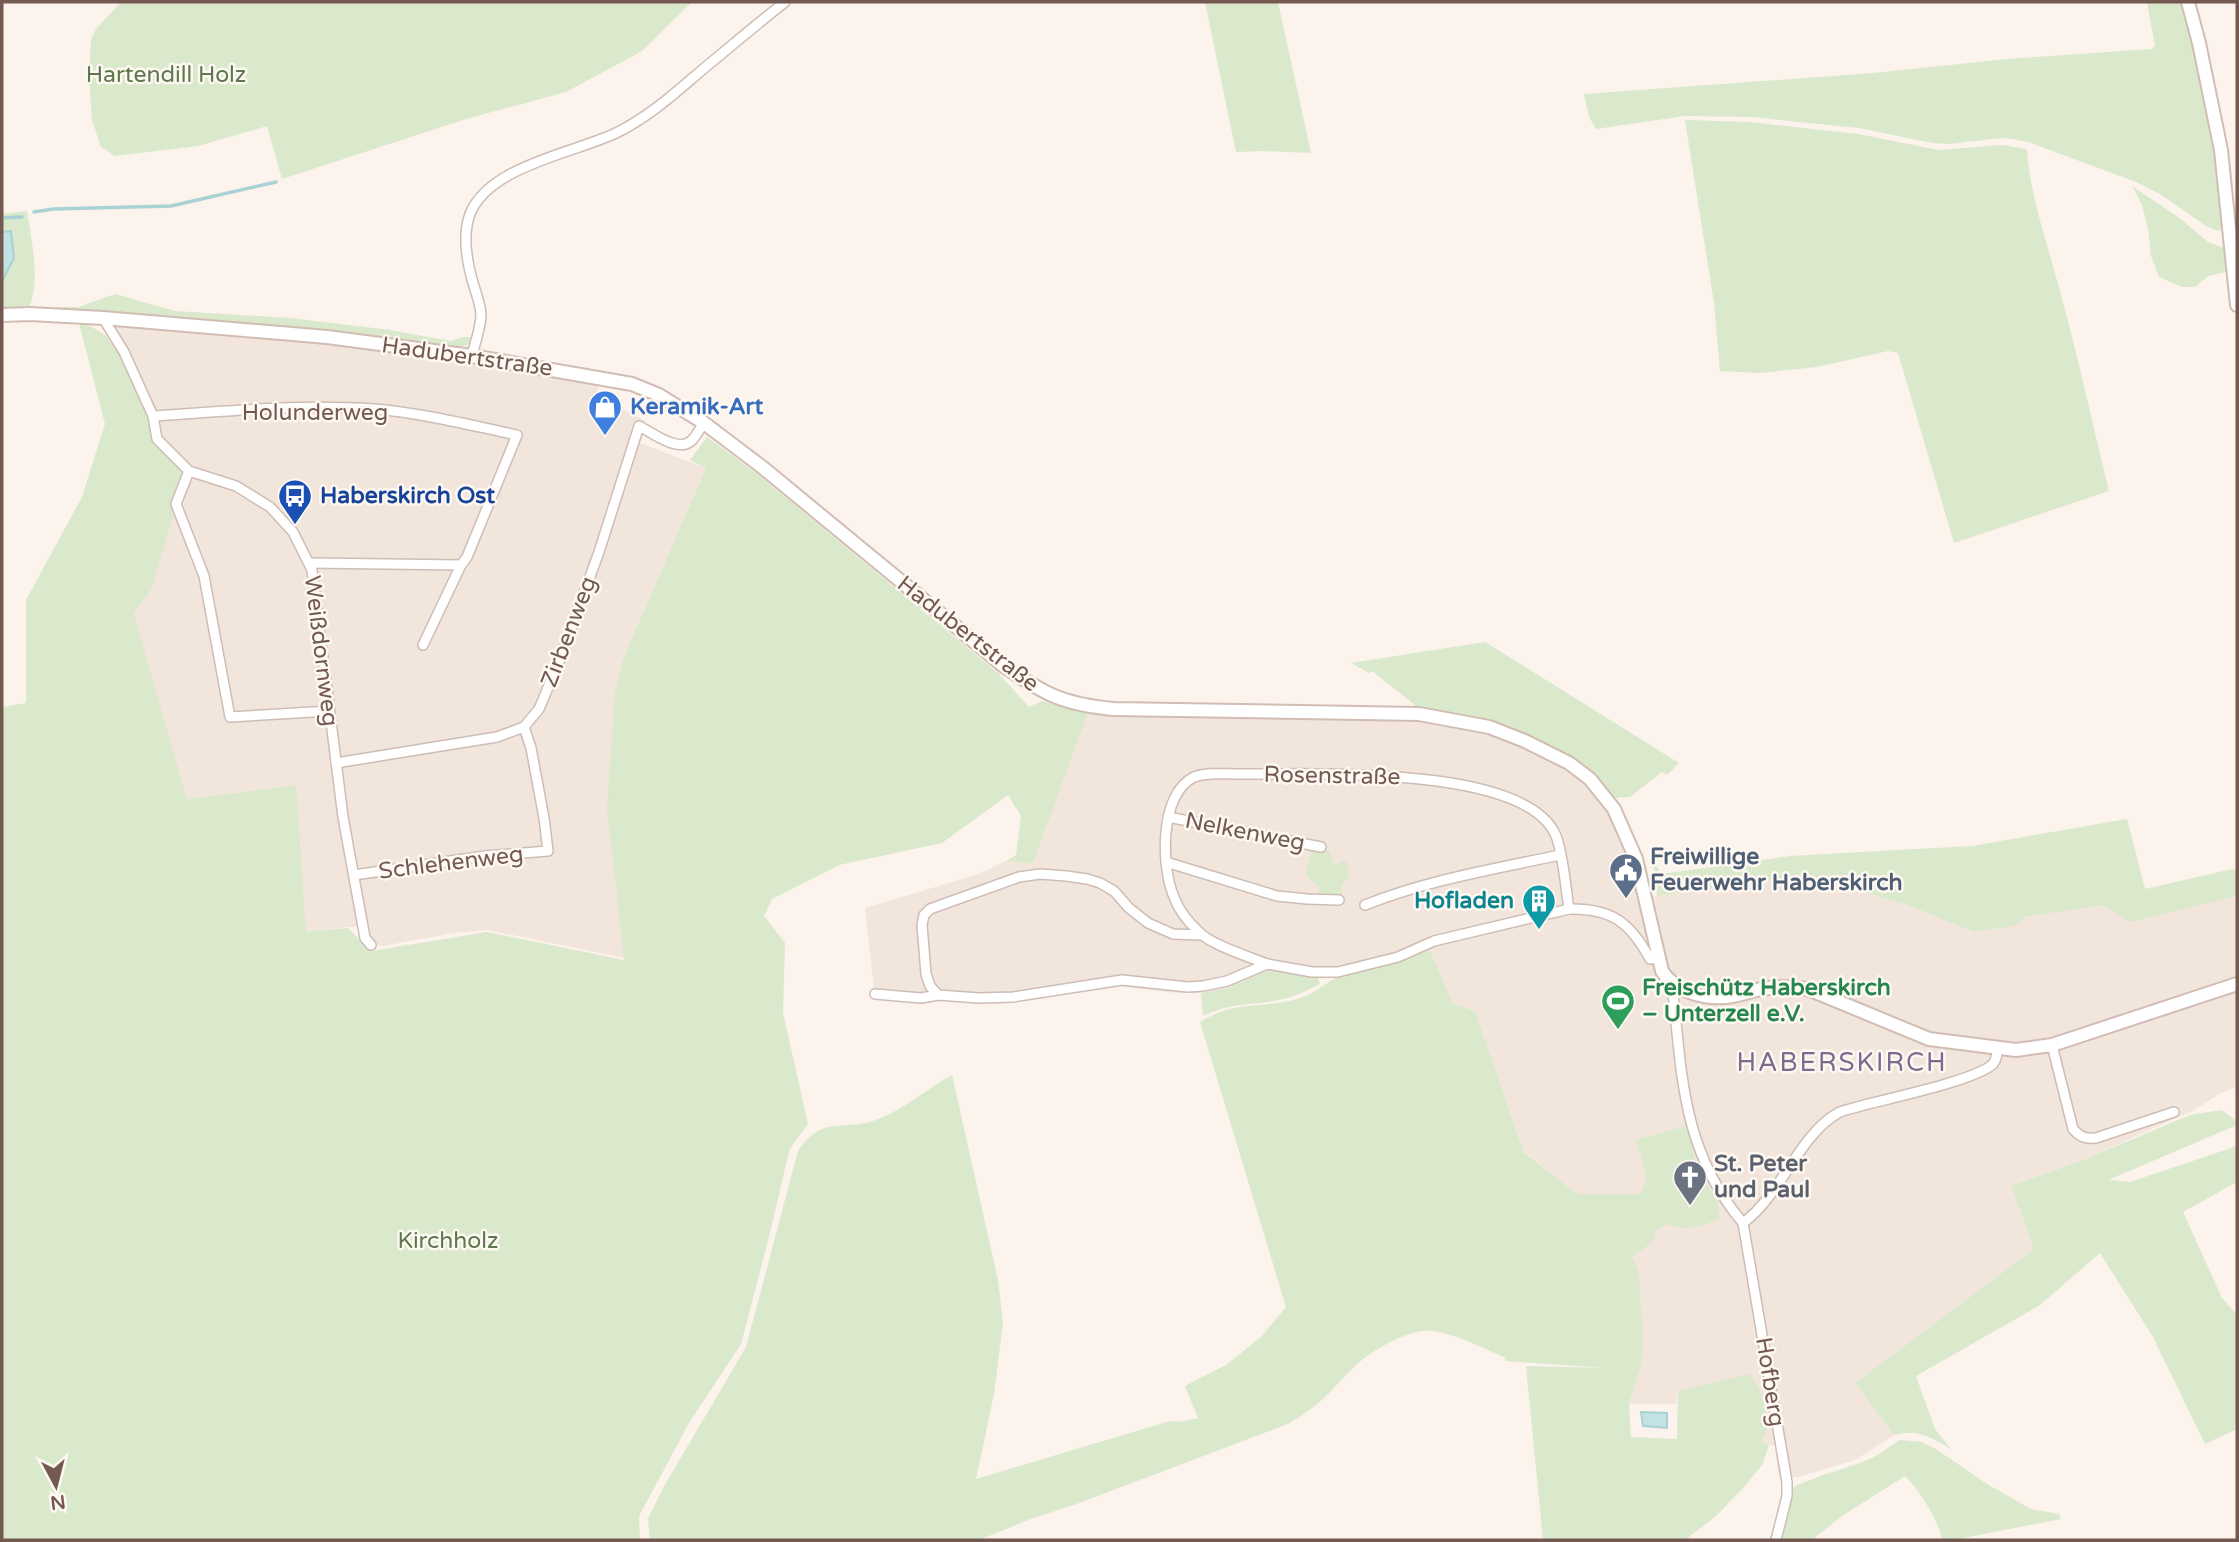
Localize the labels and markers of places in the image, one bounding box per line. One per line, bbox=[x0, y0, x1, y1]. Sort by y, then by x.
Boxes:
shop icon: Keramik-Art bbox=[586, 388, 624, 437]
place label: Keramik-Art bbox=[630, 393, 763, 421]
bus stop icon: Haberskirch Ost bbox=[276, 477, 314, 526]
place label: Haberskirch Ost bbox=[320, 482, 495, 510]
place label: Freiwillige Feuerwehr Haberskirch bbox=[1650, 843, 1902, 897]
public building icon: Freiwillige Feuerwehr Haberskirch bbox=[1607, 851, 1645, 900]
building icon: Hofladen bbox=[1520, 882, 1558, 931]
place label: Hofladen bbox=[1414, 887, 1514, 915]
place label: Freischütz Haberskirch – Unterzell e.V. bbox=[1642, 974, 1891, 1028]
sports icon: Freischütz Haberskirch – Unterzell e.V. bbox=[1599, 982, 1637, 1031]
place label: St. Peter und Paul bbox=[1714, 1150, 1810, 1204]
church icon: St. Peter und Paul bbox=[1671, 1158, 1709, 1207]

